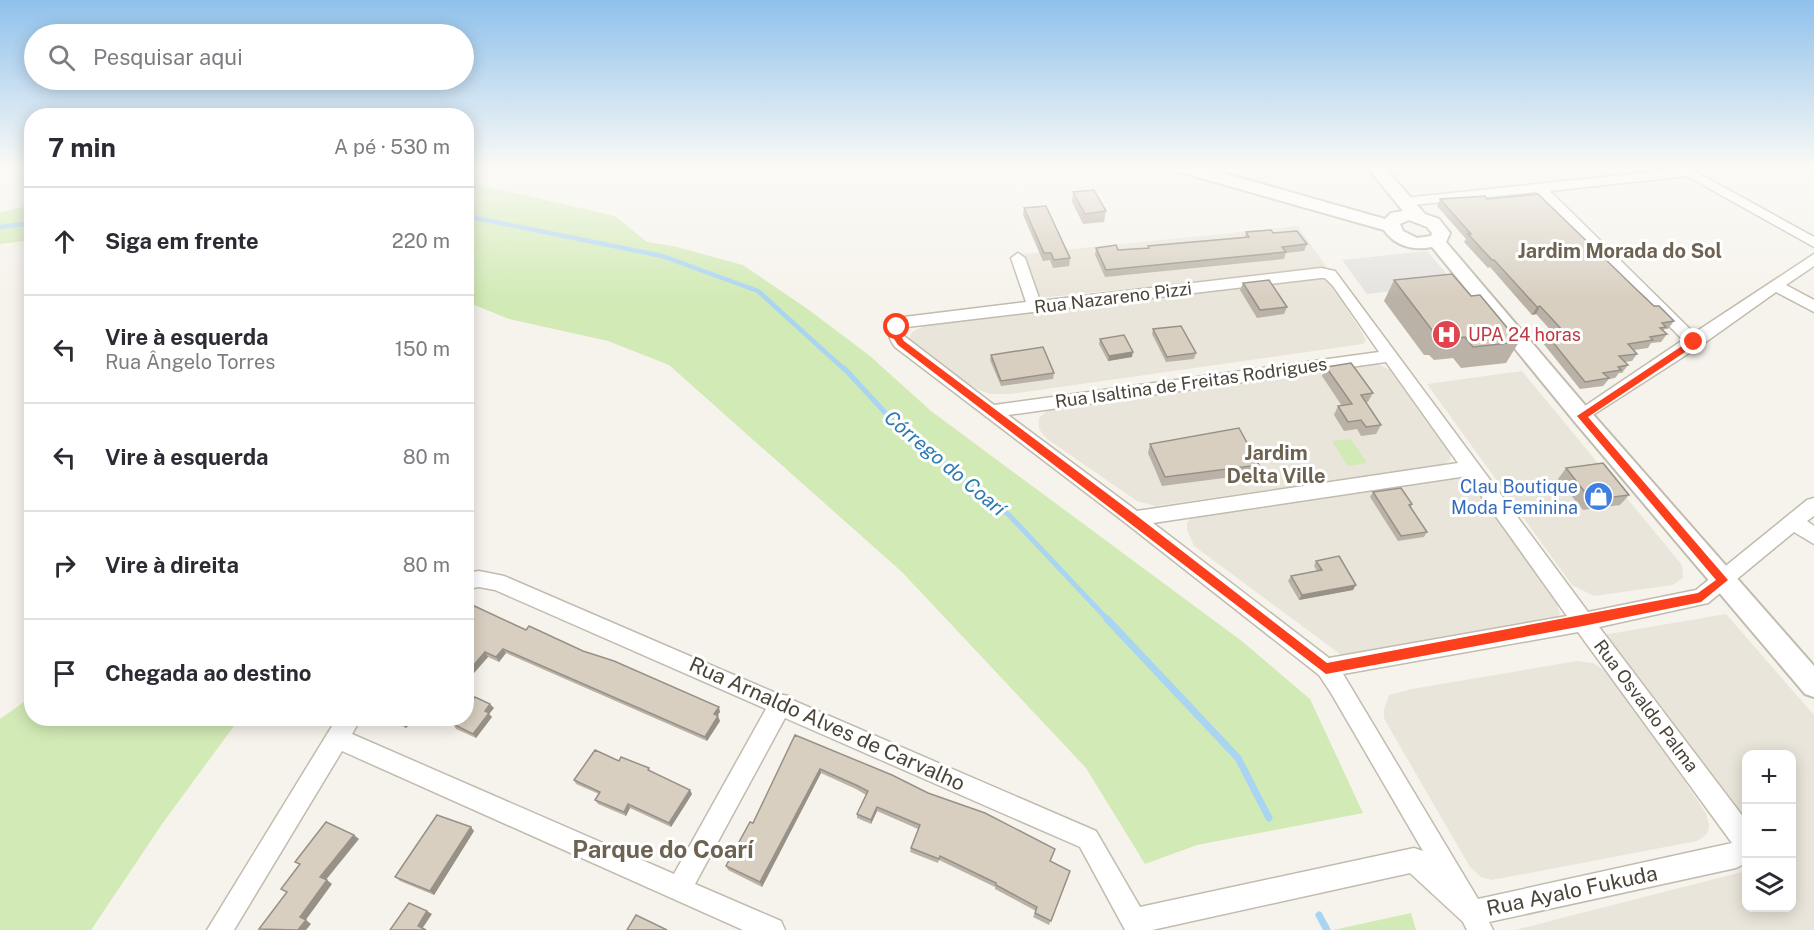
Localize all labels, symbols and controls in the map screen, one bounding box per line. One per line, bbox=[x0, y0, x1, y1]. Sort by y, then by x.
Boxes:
search box bbox=[24, 24, 474, 90]
icon: search bbox=[45, 41, 78, 74]
text: Pesquisar aqui bbox=[93, 44, 243, 70]
text: 7 min bbox=[48, 132, 116, 163]
text: A pé · 530 m bbox=[334, 135, 450, 159]
icon: ahead bbox=[48, 225, 81, 258]
text: Siga em frente bbox=[105, 228, 259, 254]
text: 220 m bbox=[392, 229, 450, 253]
district label: Jardim Morada do Sol bbox=[1518, 239, 1722, 263]
street label: Rua Nazareno Pizzi bbox=[1033, 277, 1193, 318]
route start bbox=[883, 313, 909, 339]
hospital icon: UPA 24 horas bbox=[1431, 319, 1463, 351]
text: Vire à esquerda bbox=[105, 324, 269, 350]
place label: UPA 24 horas bbox=[1468, 324, 1581, 345]
route end bbox=[1680, 328, 1706, 354]
icon: left bbox=[48, 333, 81, 366]
text: 150 m bbox=[395, 337, 450, 361]
text: Rua Ângelo Torres bbox=[105, 350, 275, 374]
street label: Rua Isaltina de Freitas Rodrigues bbox=[1054, 353, 1328, 412]
water label: Córrego do Coarí bbox=[879, 405, 1012, 522]
icon: left bbox=[48, 441, 81, 474]
district label: Jardim Delta Ville bbox=[1227, 441, 1325, 488]
text: Vire à esquerda bbox=[105, 444, 269, 470]
text: 80 m bbox=[403, 445, 450, 469]
place label: Clau Boutique Moda Feminina bbox=[1451, 476, 1578, 518]
shop icon: Clau Boutique Moda Feminina bbox=[1583, 481, 1615, 513]
icon: right bbox=[48, 549, 81, 582]
text: Vire à direita bbox=[105, 552, 239, 578]
text: 80 m bbox=[403, 553, 450, 577]
street label: Rua Osvaldo Palma bbox=[1590, 635, 1703, 776]
street label: Rua Arnaldo Alves de Carvalho bbox=[685, 651, 969, 796]
icon: arrive bbox=[48, 657, 81, 690]
text: Chegada ao destino bbox=[105, 660, 311, 686]
map controls bbox=[1742, 750, 1796, 912]
button: + bbox=[1742, 750, 1796, 804]
button: − bbox=[1742, 804, 1796, 858]
district label: Parque do Coarí bbox=[572, 835, 754, 863]
button: layers bbox=[1742, 858, 1796, 912]
street label: Rua Ayalo Fukuda bbox=[1484, 860, 1660, 921]

